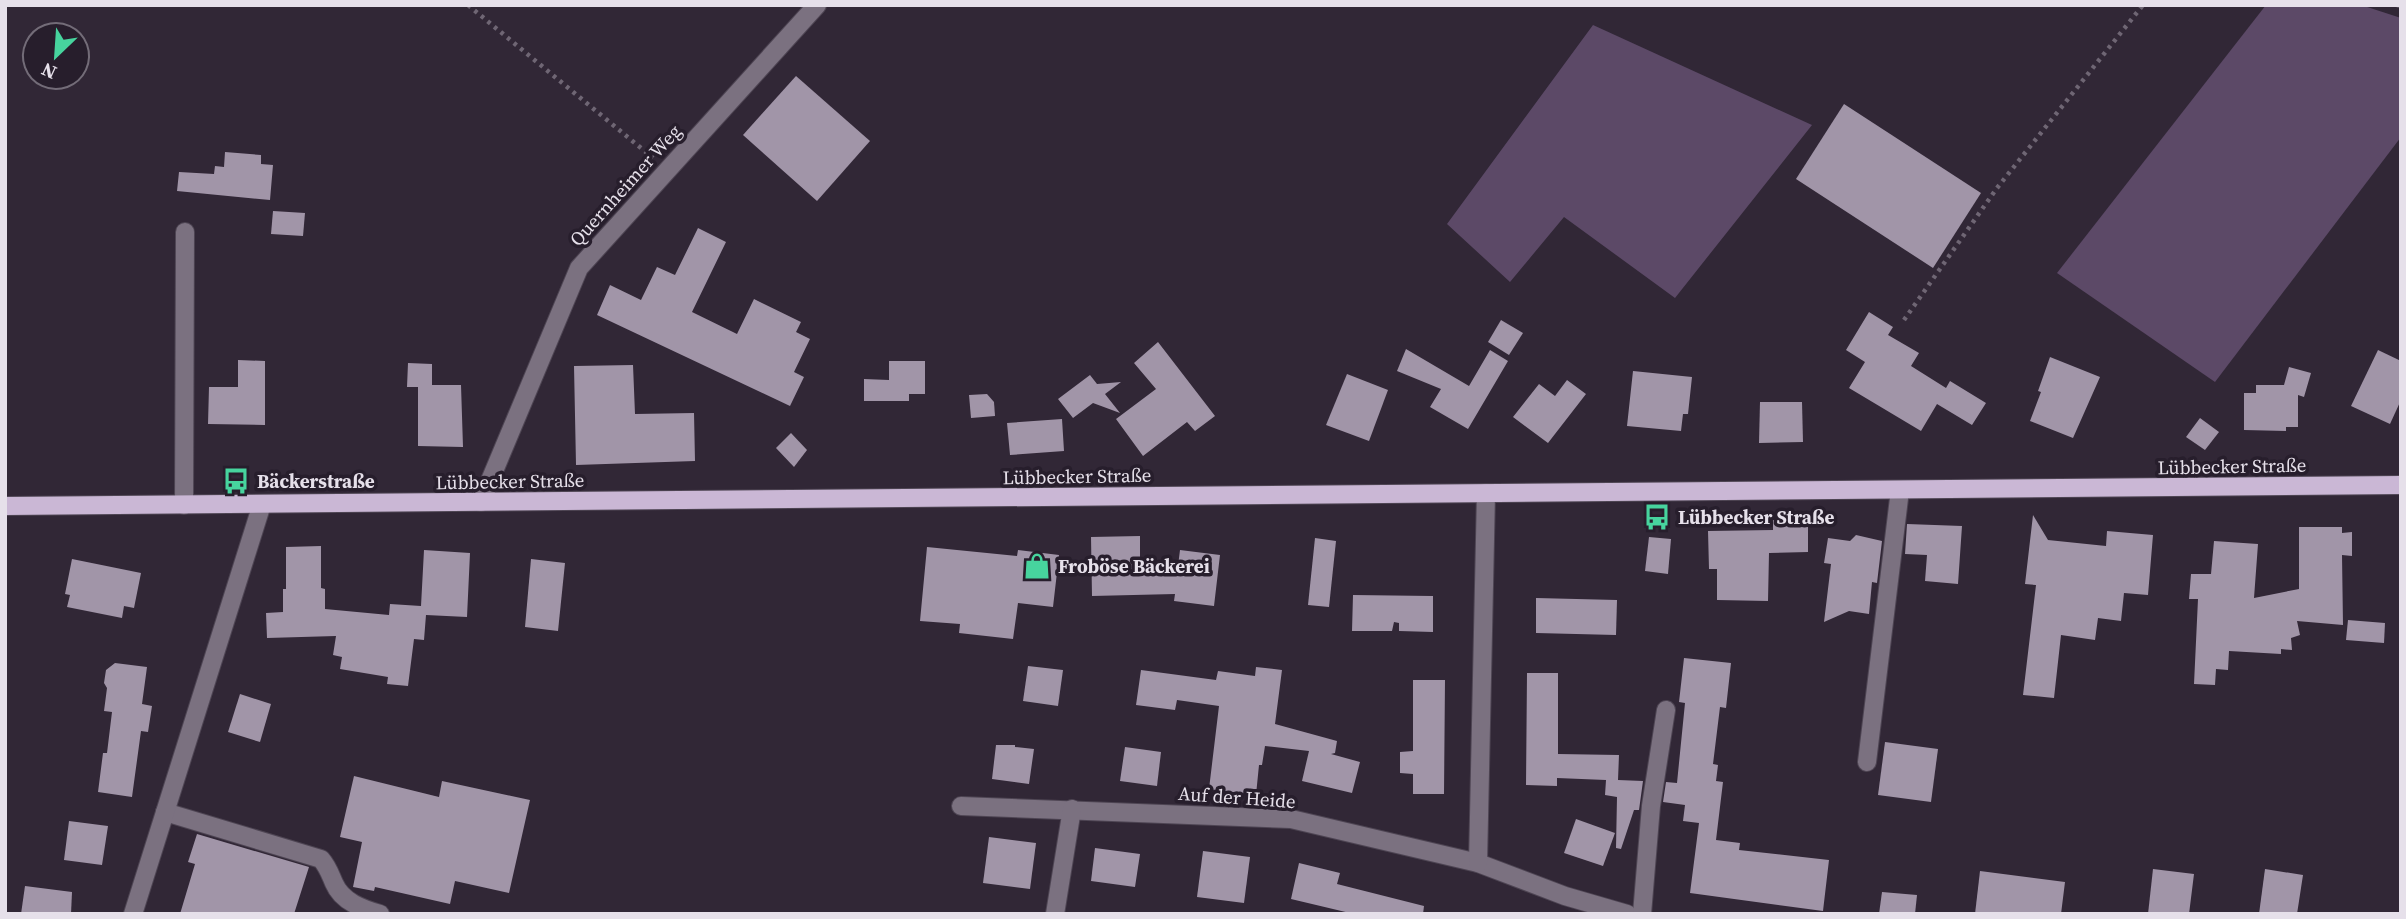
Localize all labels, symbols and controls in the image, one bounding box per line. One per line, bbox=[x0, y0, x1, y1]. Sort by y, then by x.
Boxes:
north arrow bbox=[21, 21, 91, 91]
text: N bbox=[37, 57, 61, 86]
street label: Quernheimer Weg bbox=[563, 118, 687, 251]
street label: Lübbecker Straße bbox=[2157, 452, 2307, 480]
street label: Lübbecker Straße bbox=[1002, 462, 1152, 490]
bus stop icon: Bäckerstraße bbox=[221, 466, 251, 496]
street label: Lübbecker Straße bbox=[435, 467, 585, 495]
place label: Bäckerstraße bbox=[257, 468, 375, 494]
bus stop icon: Lübbecker Straße bbox=[1642, 502, 1672, 532]
place label: Lübbecker Straße bbox=[1678, 504, 1834, 530]
shop icon: Froböse Bäckerei bbox=[1022, 551, 1052, 581]
place label: Froböse Bäckerei bbox=[1058, 553, 1210, 579]
street label: Auf der Heide bbox=[1177, 780, 1297, 814]

